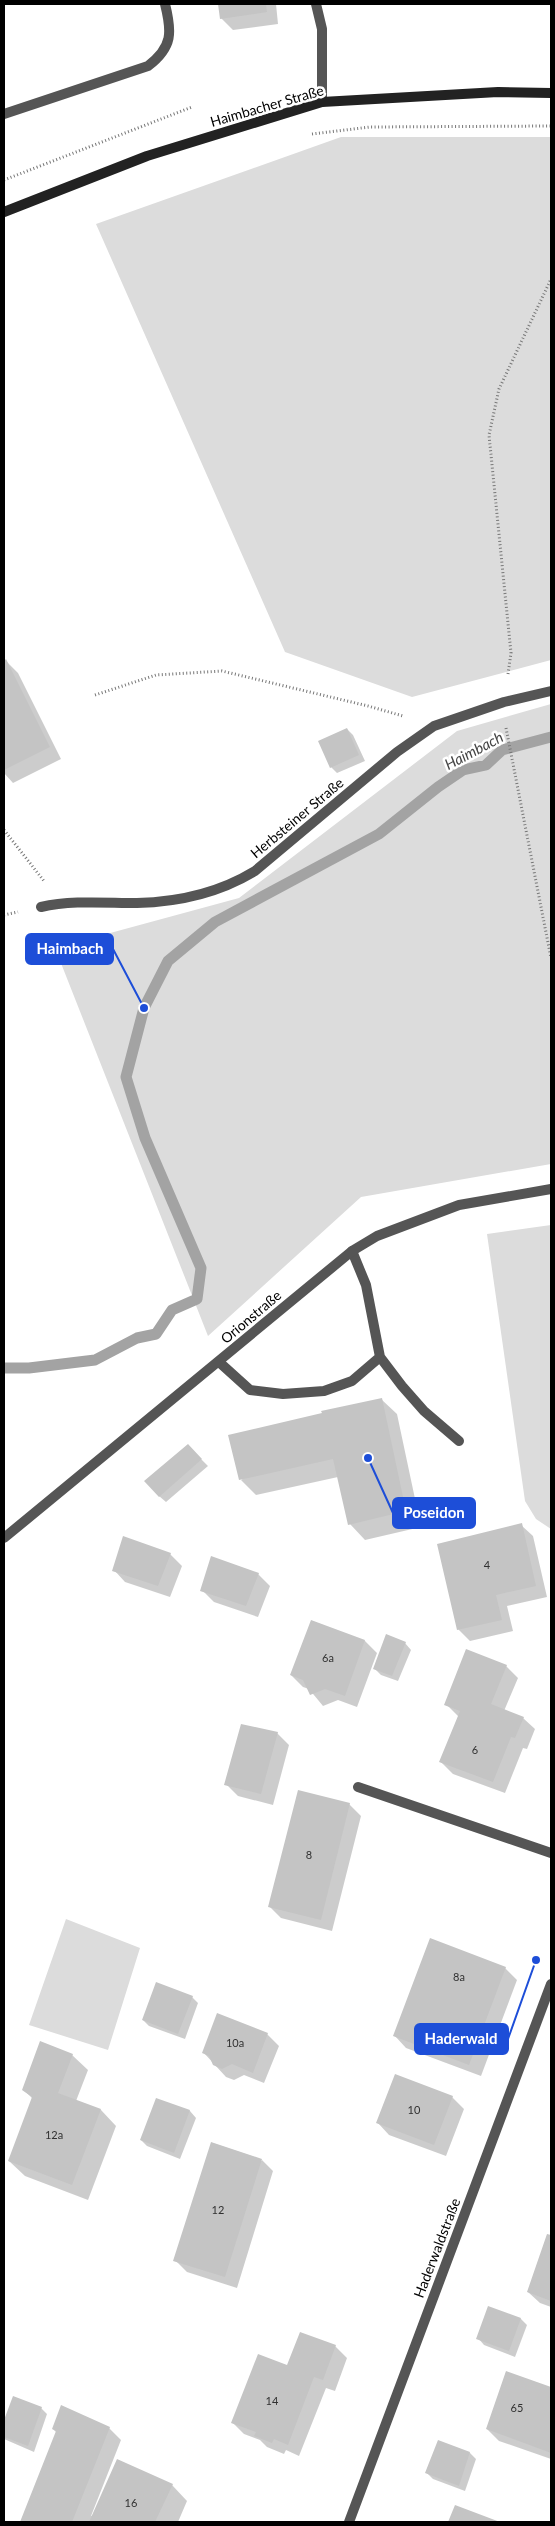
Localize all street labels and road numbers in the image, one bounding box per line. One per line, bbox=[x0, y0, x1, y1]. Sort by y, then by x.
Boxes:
street label: Haimbacher Straße bbox=[208, 81, 326, 130]
street label: Herbsteiner Straße bbox=[247, 774, 347, 861]
street label: Orionstraße bbox=[217, 1286, 284, 1347]
street label: Haderwaldstraße bbox=[410, 2196, 463, 2300]

